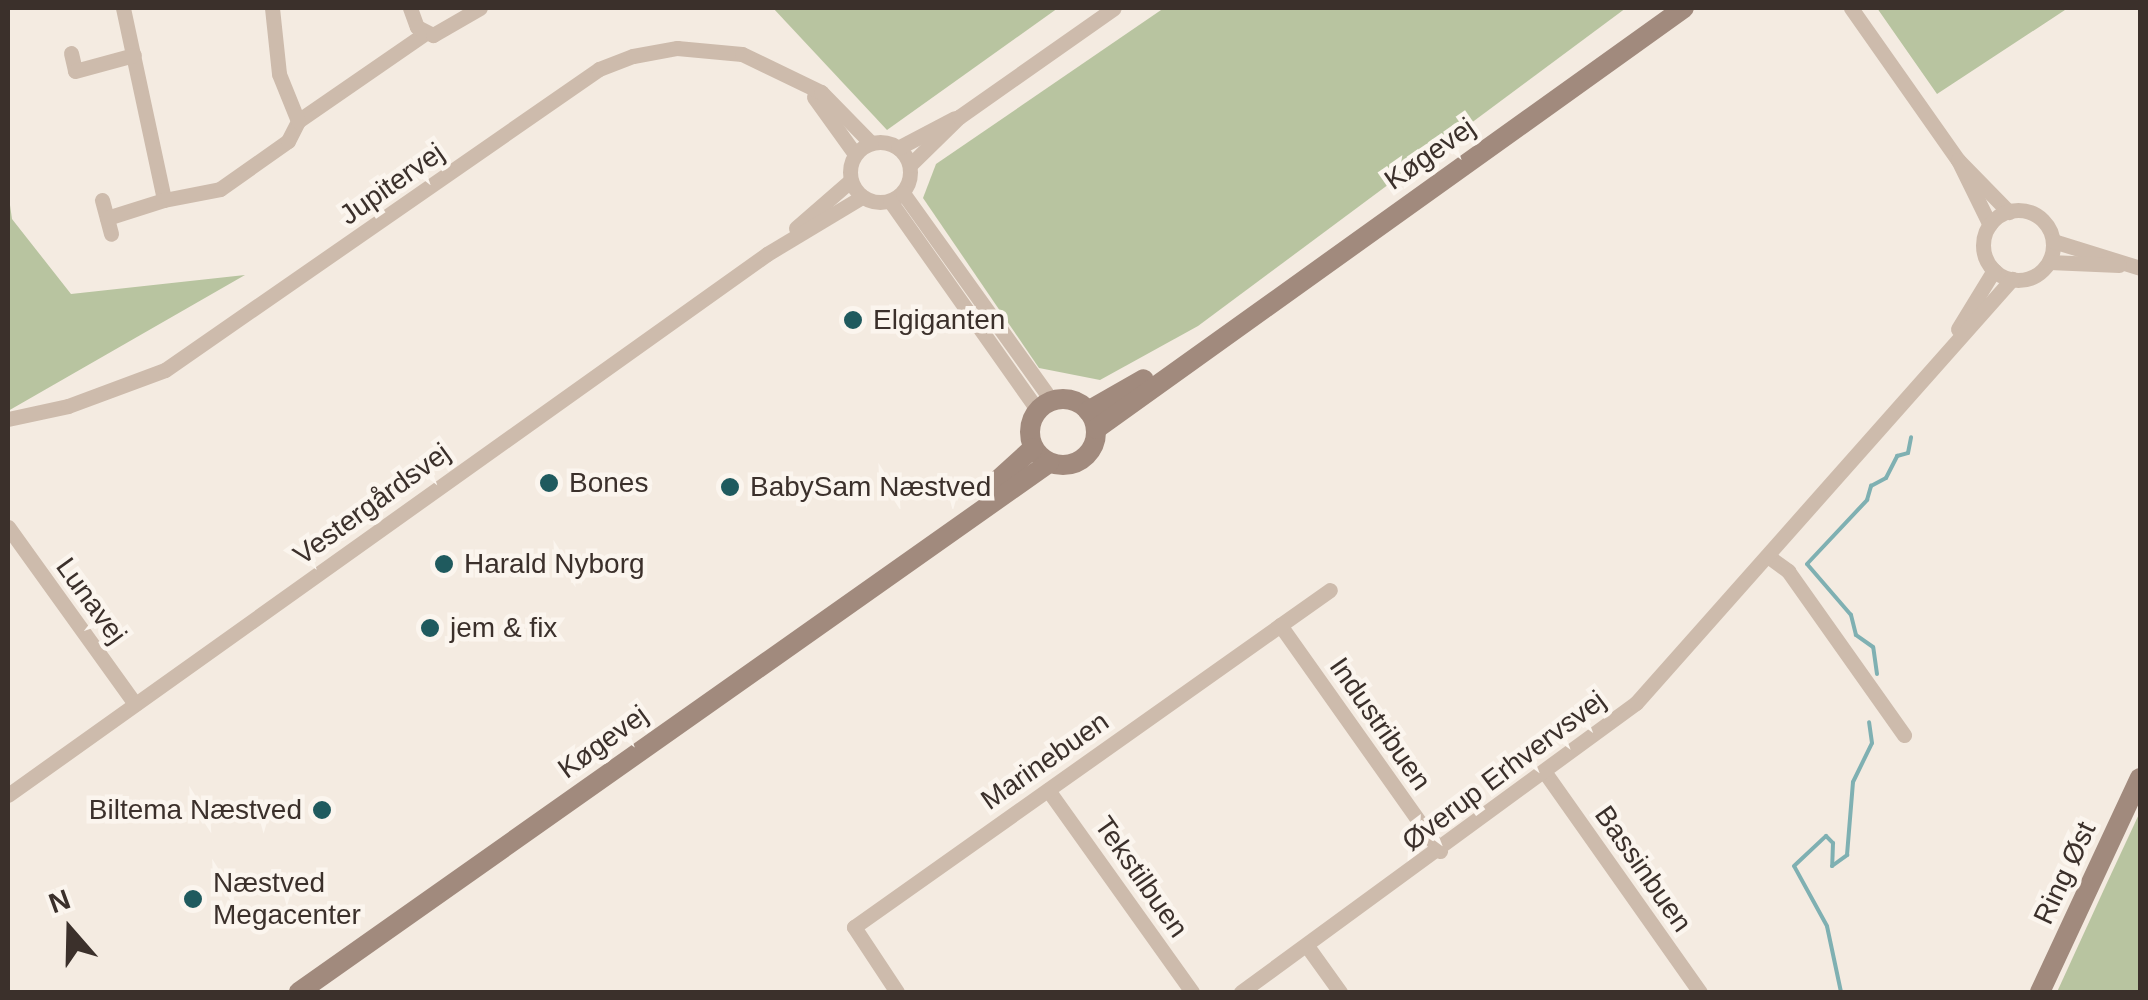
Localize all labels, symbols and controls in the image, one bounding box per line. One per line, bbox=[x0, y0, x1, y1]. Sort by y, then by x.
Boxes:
street label: Køgevej bbox=[1378, 111, 1482, 197]
street label: Jupitervej bbox=[333, 136, 451, 232]
place label: Elgiganten bbox=[873, 303, 1005, 337]
marker: Elgiganten bbox=[842, 309, 864, 331]
street label: Vestergårdsvej bbox=[287, 436, 457, 572]
place label: Bones bbox=[569, 466, 648, 500]
place label: BabySam Næstved bbox=[750, 470, 991, 504]
marker: Bones bbox=[538, 472, 560, 494]
marker: BabySam Næstved bbox=[719, 476, 741, 498]
place label: Harald Nyborg bbox=[464, 547, 645, 581]
street label: Lunavej bbox=[49, 551, 133, 651]
marker: Harald Nyborg bbox=[433, 553, 455, 575]
place label: jem & fix bbox=[450, 611, 557, 645]
marker: jem & fix bbox=[419, 617, 441, 639]
street label: Industribuen bbox=[1322, 651, 1438, 797]
street label: Øverup Erhvervsvej bbox=[1396, 684, 1612, 858]
street label: Køgevej bbox=[552, 698, 654, 786]
street label: Marinebuen bbox=[975, 705, 1115, 817]
place label: Biltema Næstved bbox=[89, 793, 302, 827]
marker: Biltema Næstved bbox=[311, 799, 333, 821]
street label: Bassinbuen bbox=[1587, 799, 1699, 939]
street label: Tekstilbuen bbox=[1087, 810, 1195, 944]
street label: Ring Øst bbox=[2027, 817, 2103, 929]
place label: Næstved Megacenter bbox=[213, 866, 361, 932]
north arrow bbox=[20, 880, 120, 980]
text: N bbox=[45, 883, 74, 919]
marker: Næstved Megacenter bbox=[182, 888, 204, 910]

